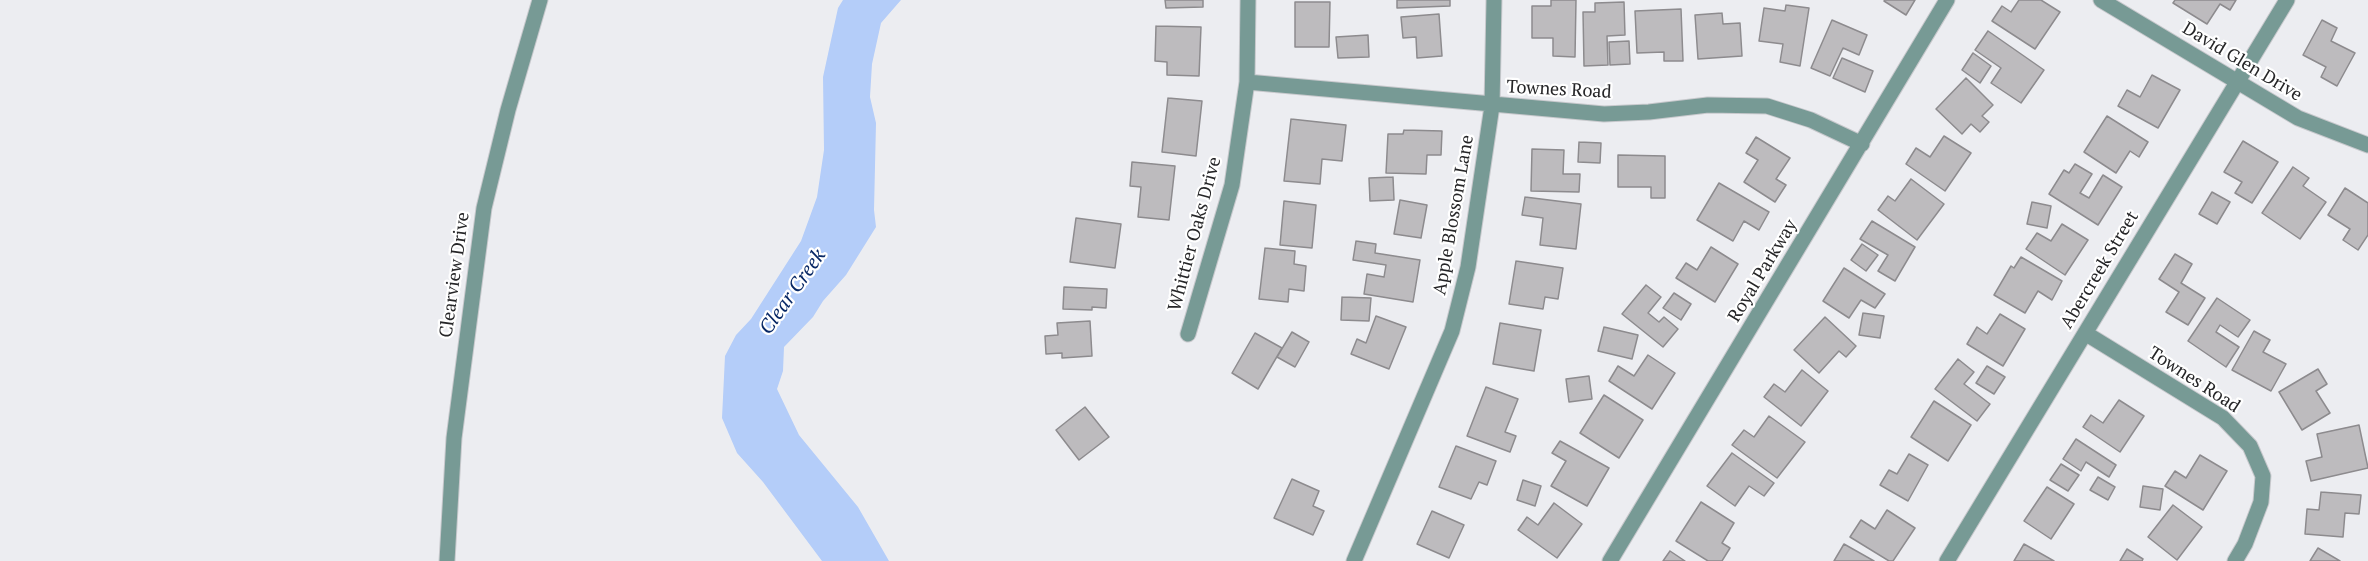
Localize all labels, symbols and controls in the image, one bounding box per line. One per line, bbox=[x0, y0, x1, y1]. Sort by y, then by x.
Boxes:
street label: David Glen Drive bbox=[2178, 18, 2306, 106]
street label: Townes Road bbox=[1506, 76, 1612, 104]
street label: Apple Blossom Lane bbox=[1429, 133, 1479, 297]
street label: Whittier Oaks Drive bbox=[1164, 155, 1226, 313]
street label: Abercreek Street bbox=[2056, 207, 2144, 333]
street label: Clearview Drive bbox=[436, 211, 474, 339]
street label: Royal Parkway bbox=[1724, 216, 1802, 326]
water label: Clear Creek bbox=[755, 245, 831, 339]
street label: Townes Road bbox=[2144, 342, 2244, 418]

